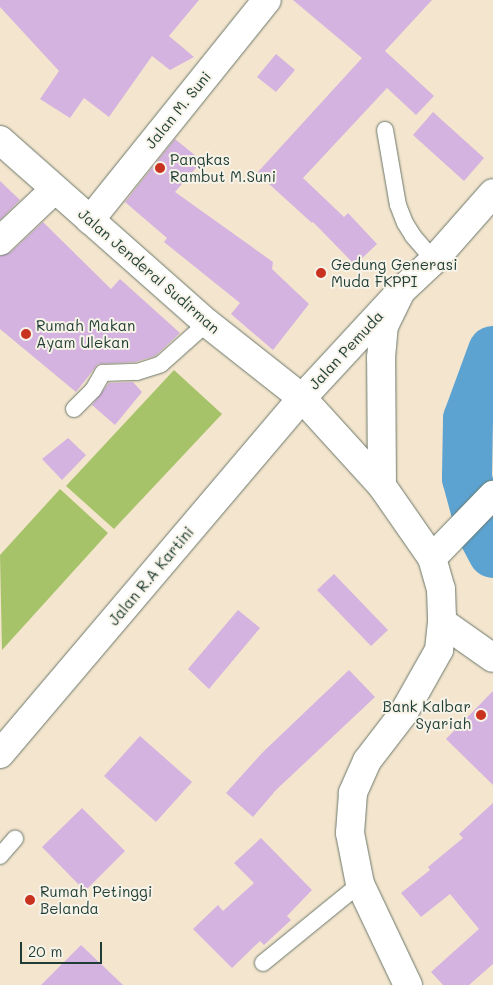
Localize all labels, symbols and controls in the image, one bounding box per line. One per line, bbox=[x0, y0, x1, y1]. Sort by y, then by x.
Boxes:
street label: Jalan M. Suni bbox=[141, 68, 215, 152]
place label: Pangkas Rambut M.Suni bbox=[170, 150, 276, 185]
marker: Pangkas Rambut M.Suni bbox=[154, 162, 166, 174]
street label: Jalan Jenderal Sudirman bbox=[75, 205, 223, 337]
place label: Gedung Generasi Muda FKPPI bbox=[331, 255, 458, 290]
marker: Gedung Generasi Muda FKPPI bbox=[315, 267, 327, 279]
street label: Jalan Pemuda bbox=[305, 307, 387, 393]
place label: Rumah Makan Ayam Ulekan bbox=[36, 316, 135, 351]
marker: Rumah Makan Ayam Ulekan bbox=[20, 328, 32, 340]
street label: Jalan R.A Kartini bbox=[105, 523, 197, 629]
place label: Bank Kalbar Syariah bbox=[383, 697, 471, 732]
marker: Bank Kalbar Syariah bbox=[475, 709, 487, 721]
place label: Rumah Petinggi Belanda bbox=[40, 882, 152, 917]
marker: Rumah Petinggi Belanda bbox=[24, 894, 36, 906]
scale bar bbox=[22, 932, 105, 964]
text: 20 m bbox=[28, 941, 62, 961]

